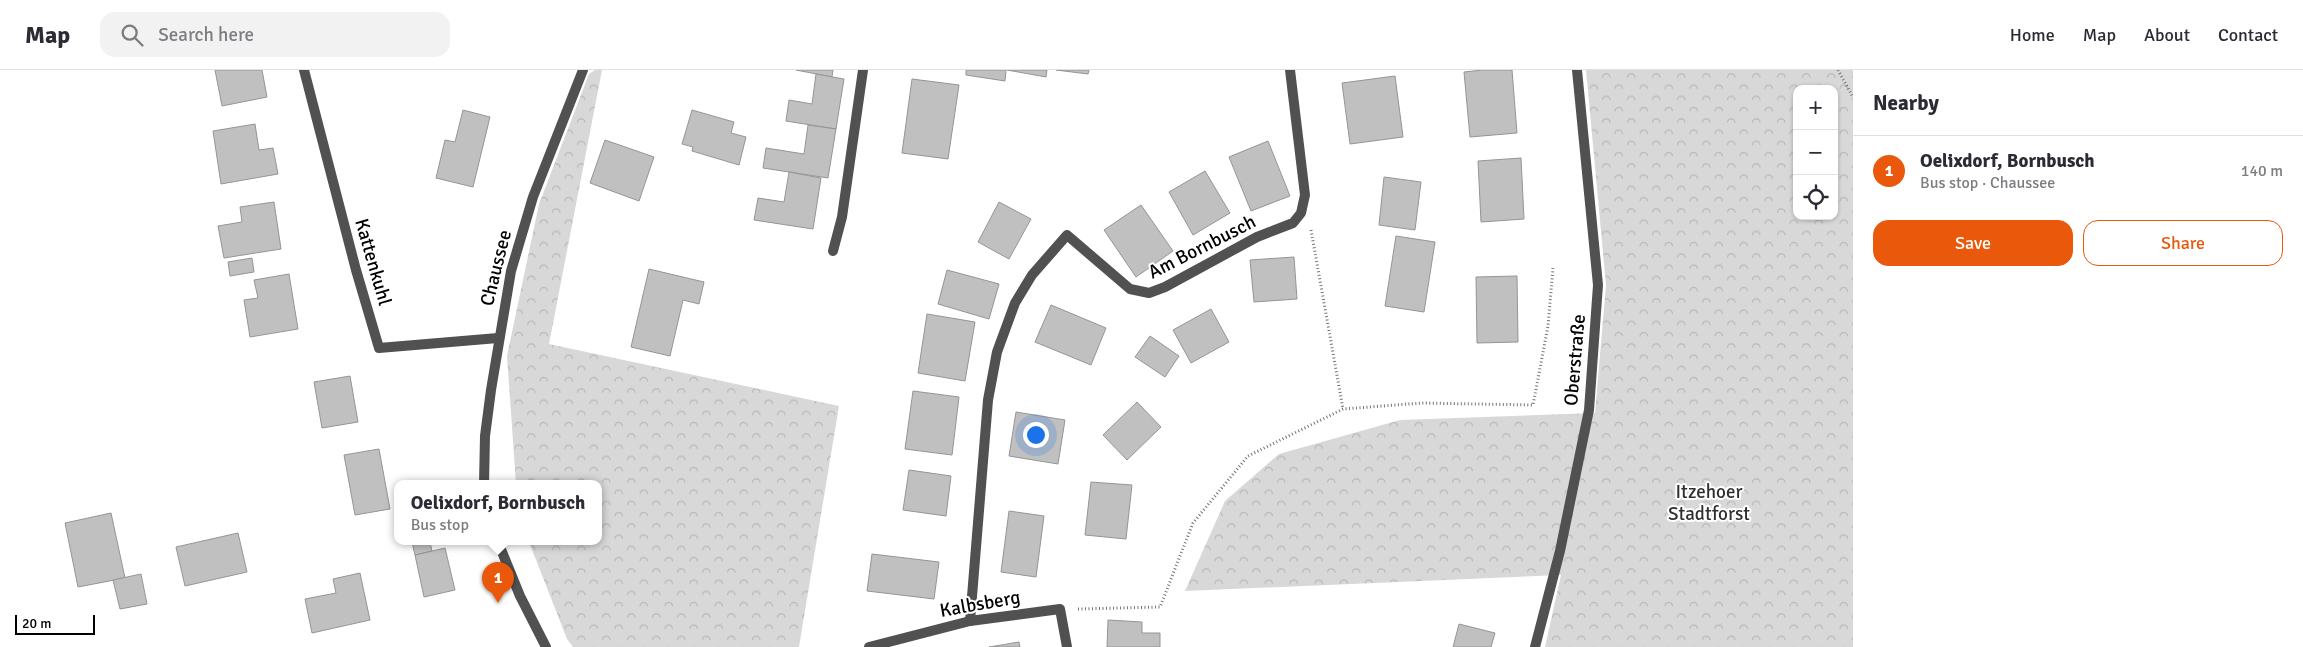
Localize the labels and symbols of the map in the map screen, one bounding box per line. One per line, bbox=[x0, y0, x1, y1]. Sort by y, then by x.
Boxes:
street label: Am Bornbusch bbox=[1144, 210, 1260, 284]
street label: Kattenkuhl bbox=[349, 216, 397, 308]
street label: Chaussee bbox=[475, 228, 517, 308]
street label: Oberstraße bbox=[1559, 313, 1591, 407]
your location bbox=[1023, 422, 1049, 448]
park label: Itzehoer Stadtforst bbox=[1668, 480, 1750, 526]
pin: 1 bbox=[482, 562, 514, 603]
street label: Kalbsberg bbox=[938, 585, 1022, 623]
scale bar bbox=[15, 612, 95, 635]

